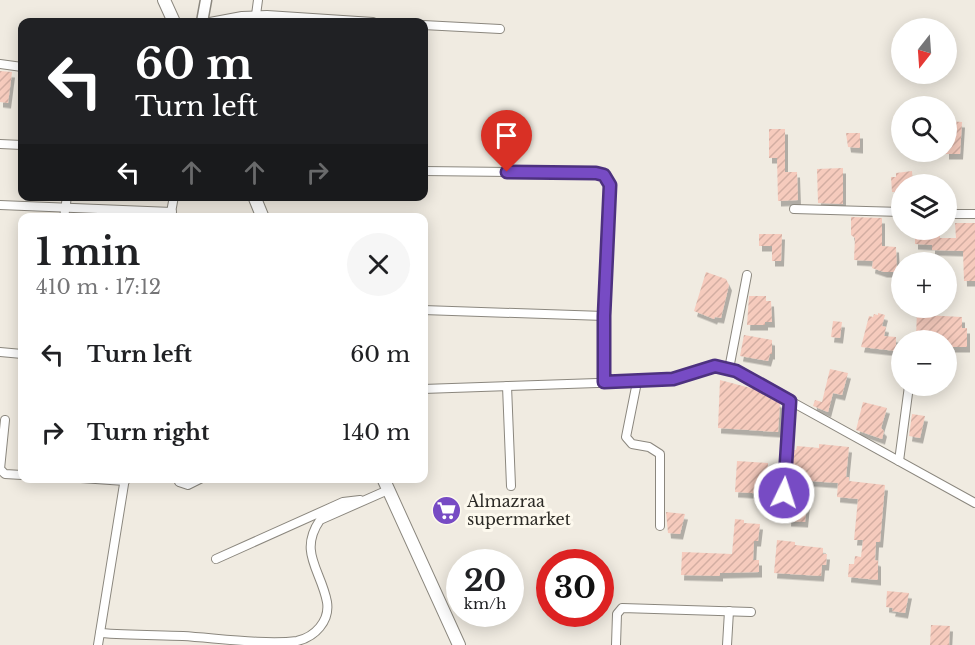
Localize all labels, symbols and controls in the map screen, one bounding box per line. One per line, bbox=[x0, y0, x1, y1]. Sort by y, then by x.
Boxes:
north arrow bbox=[891, 18, 957, 84]
map controls bbox=[891, 18, 957, 396]
text: 60 m bbox=[135, 38, 253, 90]
icon: left bbox=[36, 42, 114, 120]
text: Turn left bbox=[135, 90, 258, 123]
button: search bbox=[891, 96, 957, 162]
pin bbox=[481, 110, 532, 172]
icon: arrive bbox=[490, 119, 523, 152]
icon: left bbox=[112, 156, 145, 189]
icon: ahead bbox=[175, 156, 208, 189]
icon: ahead bbox=[238, 156, 271, 189]
icon: right bbox=[301, 156, 334, 189]
button: layers bbox=[891, 174, 957, 240]
text: 1 min bbox=[36, 230, 140, 275]
button: close bbox=[347, 233, 410, 296]
button: + bbox=[891, 252, 957, 318]
text: 410 m · 17:12 bbox=[36, 275, 161, 299]
button: − bbox=[891, 330, 957, 396]
icon: left bbox=[36, 338, 69, 371]
text: Turn left bbox=[87, 341, 192, 368]
text: 60 m bbox=[350, 341, 410, 368]
icon: right bbox=[36, 416, 69, 449]
text: Turn right bbox=[87, 419, 209, 446]
text: 140 m bbox=[342, 419, 410, 446]
position arrow bbox=[752, 461, 816, 525]
place label: Almazraa supermarket bbox=[466, 491, 571, 529]
supermarket icon: Almazraa supermarket bbox=[430, 494, 462, 526]
speed limit sign: 30 bbox=[536, 549, 614, 627]
text: 20 bbox=[464, 562, 506, 599]
text: km/h bbox=[464, 594, 506, 613]

